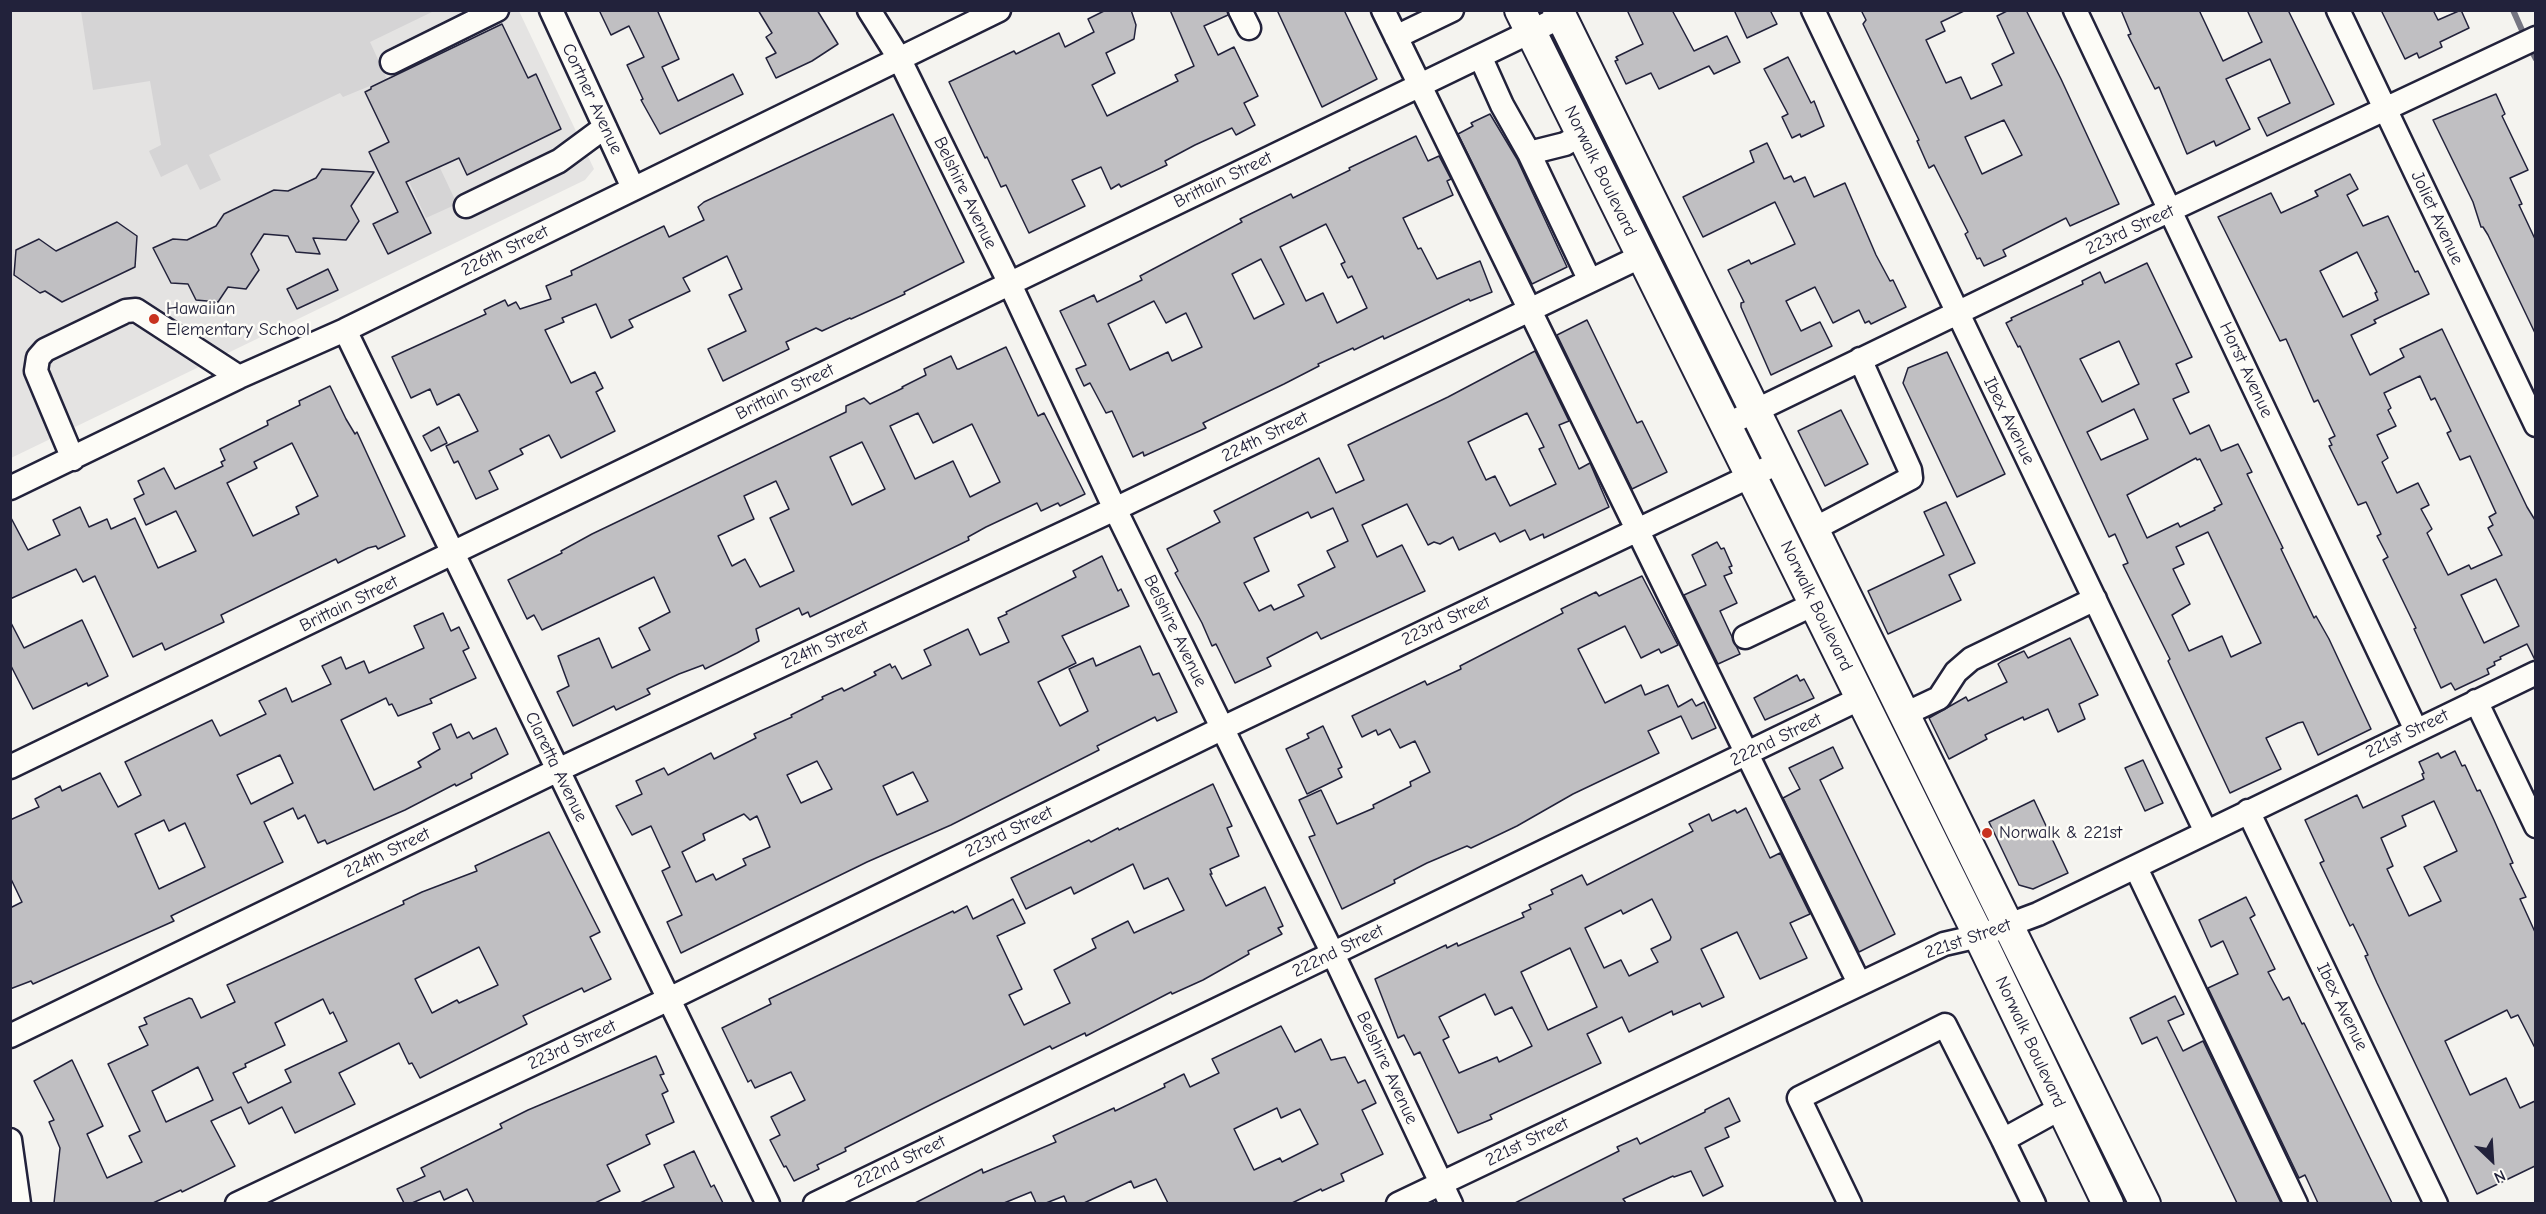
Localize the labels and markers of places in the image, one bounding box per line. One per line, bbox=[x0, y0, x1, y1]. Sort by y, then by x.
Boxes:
place label: Hawaiian Elementary School bbox=[166, 298, 310, 340]
marker: Hawaiian Elementary School bbox=[147, 312, 161, 326]
place label: Norwalk & 221st bbox=[1999, 822, 2122, 844]
marker: Norwalk & 221st bbox=[1980, 826, 1994, 840]

